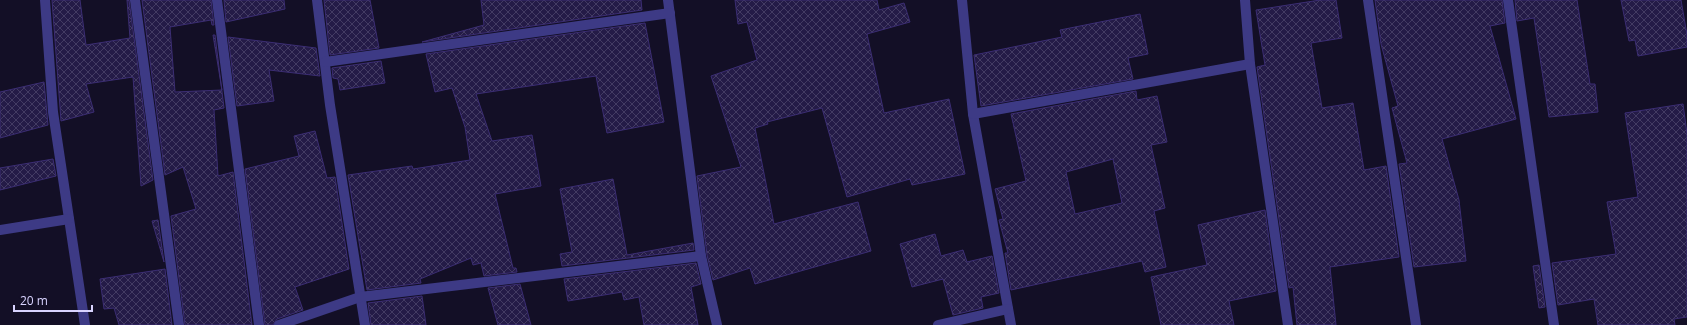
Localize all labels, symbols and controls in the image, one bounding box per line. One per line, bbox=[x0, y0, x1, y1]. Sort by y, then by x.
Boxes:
scale bar bbox=[14, 287, 92, 313]
text: 20 m bbox=[20, 292, 48, 309]

